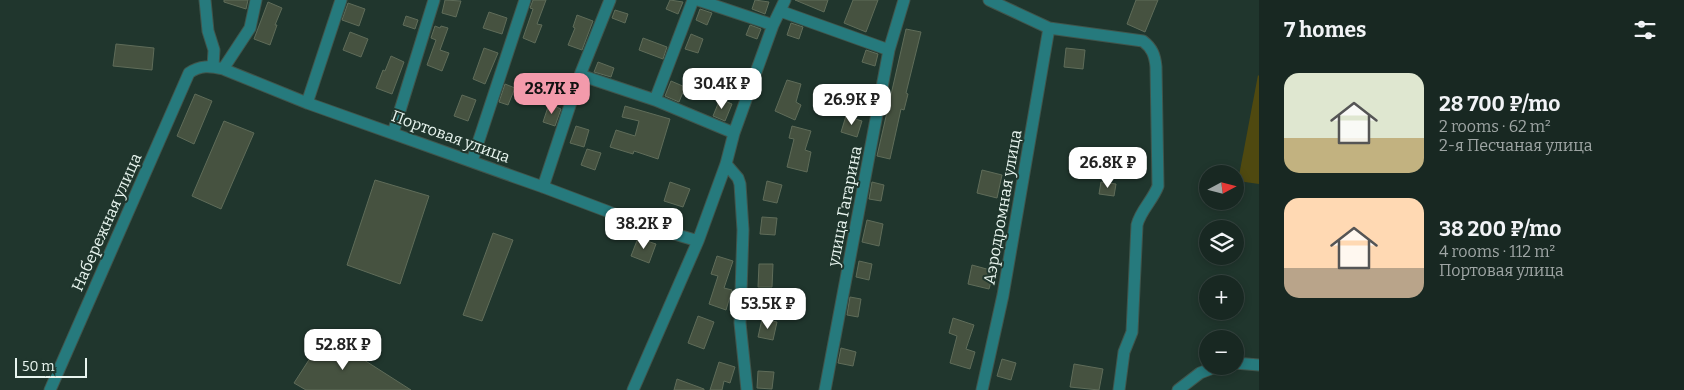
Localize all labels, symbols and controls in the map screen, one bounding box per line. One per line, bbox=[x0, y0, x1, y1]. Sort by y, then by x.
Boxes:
icon: filters bbox=[1631, 16, 1659, 44]
text: 7 homes bbox=[1284, 17, 1366, 43]
pin: 30.4K ₽ bbox=[676, 68, 768, 110]
pin: 28.7K ₽ bbox=[506, 72, 598, 115]
text: 30.4K ₽ bbox=[694, 74, 750, 93]
text: 28.7K ₽ bbox=[525, 79, 579, 98]
pin: 26.9K ₽ bbox=[806, 84, 898, 126]
text: 26.9K ₽ bbox=[824, 90, 880, 109]
text: 28 700 ₽/mo bbox=[1439, 91, 1560, 117]
icon: home bbox=[1324, 93, 1384, 153]
street label: Портовая улица bbox=[389, 106, 513, 167]
text: 2 rooms · 62 m² bbox=[1439, 117, 1551, 136]
street label: Аэродромная улица bbox=[980, 128, 1026, 286]
text: 2-я Песчаная улица bbox=[1439, 136, 1593, 155]
street label: улица Гагарина bbox=[823, 144, 866, 269]
pin: 26.8K ₽ bbox=[1062, 146, 1154, 189]
street label: Набережная улица bbox=[67, 150, 146, 294]
text: 26.8K ₽ bbox=[1080, 153, 1136, 172]
north arrow bbox=[1199, 165, 1244, 210]
map controls bbox=[1199, 165, 1244, 375]
pin: 38.2K ₽ bbox=[598, 208, 690, 250]
text: 38.2K ₽ bbox=[616, 214, 672, 233]
text: 38 200 ₽/mo bbox=[1439, 216, 1561, 242]
icon: home bbox=[1324, 218, 1384, 278]
button: layers bbox=[1199, 220, 1244, 265]
text: 4 rooms · 112 m² bbox=[1439, 242, 1555, 261]
text: Портовая улица bbox=[1439, 261, 1564, 280]
button: + bbox=[1199, 275, 1244, 320]
pin: 53.5K ₽ bbox=[722, 288, 814, 330]
text: 53.5K ₽ bbox=[741, 294, 795, 313]
pin: 52.8K ₽ bbox=[297, 328, 389, 371]
button: − bbox=[1199, 330, 1244, 375]
text: 52.8K ₽ bbox=[315, 335, 371, 354]
scale bar bbox=[15, 355, 88, 378]
text: 50 m bbox=[22, 358, 55, 375]

